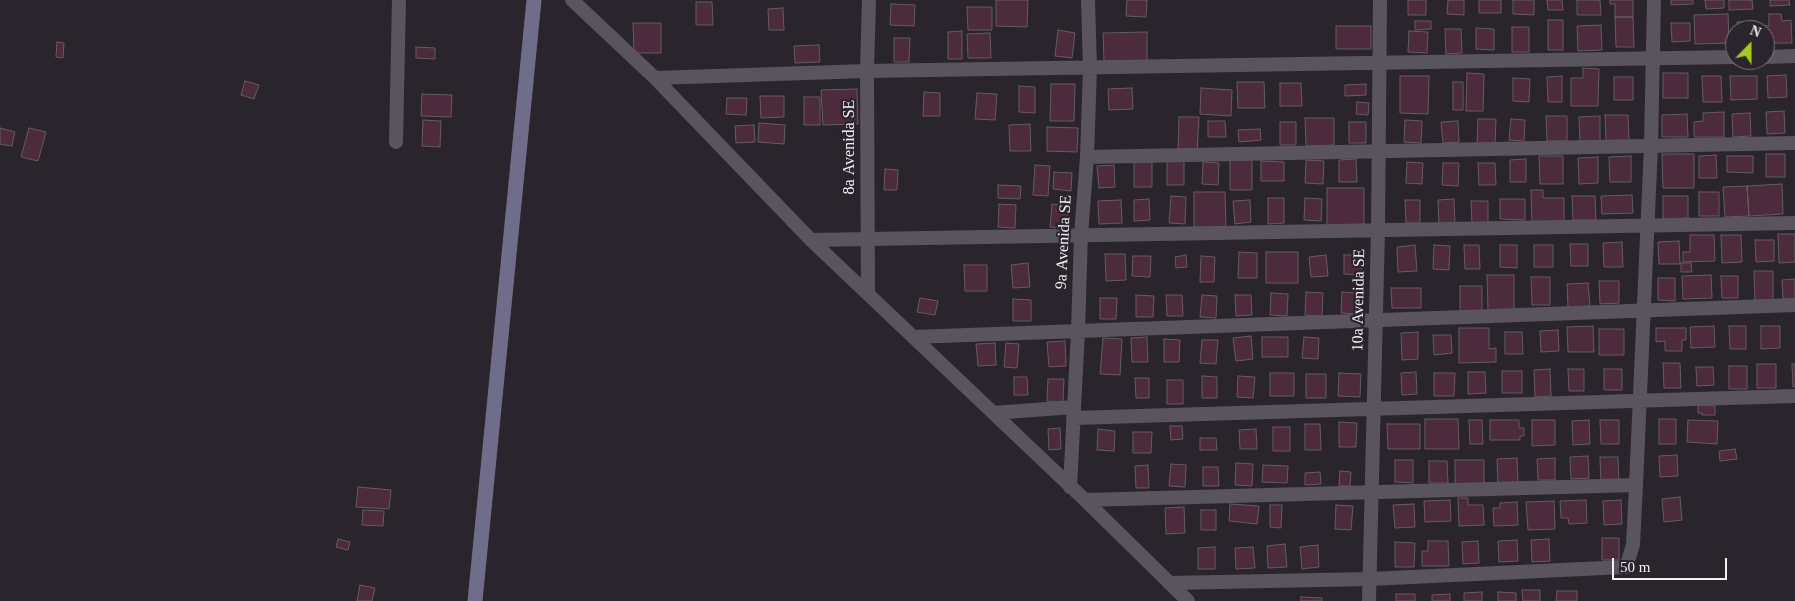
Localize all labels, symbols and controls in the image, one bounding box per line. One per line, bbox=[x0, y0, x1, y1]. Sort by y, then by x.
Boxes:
north arrow bbox=[1725, 20, 1775, 70]
text: N bbox=[1748, 23, 1763, 40]
street label: 8a Avenida SE bbox=[840, 100, 860, 194]
street label: 9a Avenida SE bbox=[1052, 194, 1076, 290]
street label: 10a Avenida SE bbox=[1349, 248, 1369, 352]
scale bar bbox=[1615, 548, 1730, 580]
text: 50 m bbox=[1620, 559, 1650, 575]

